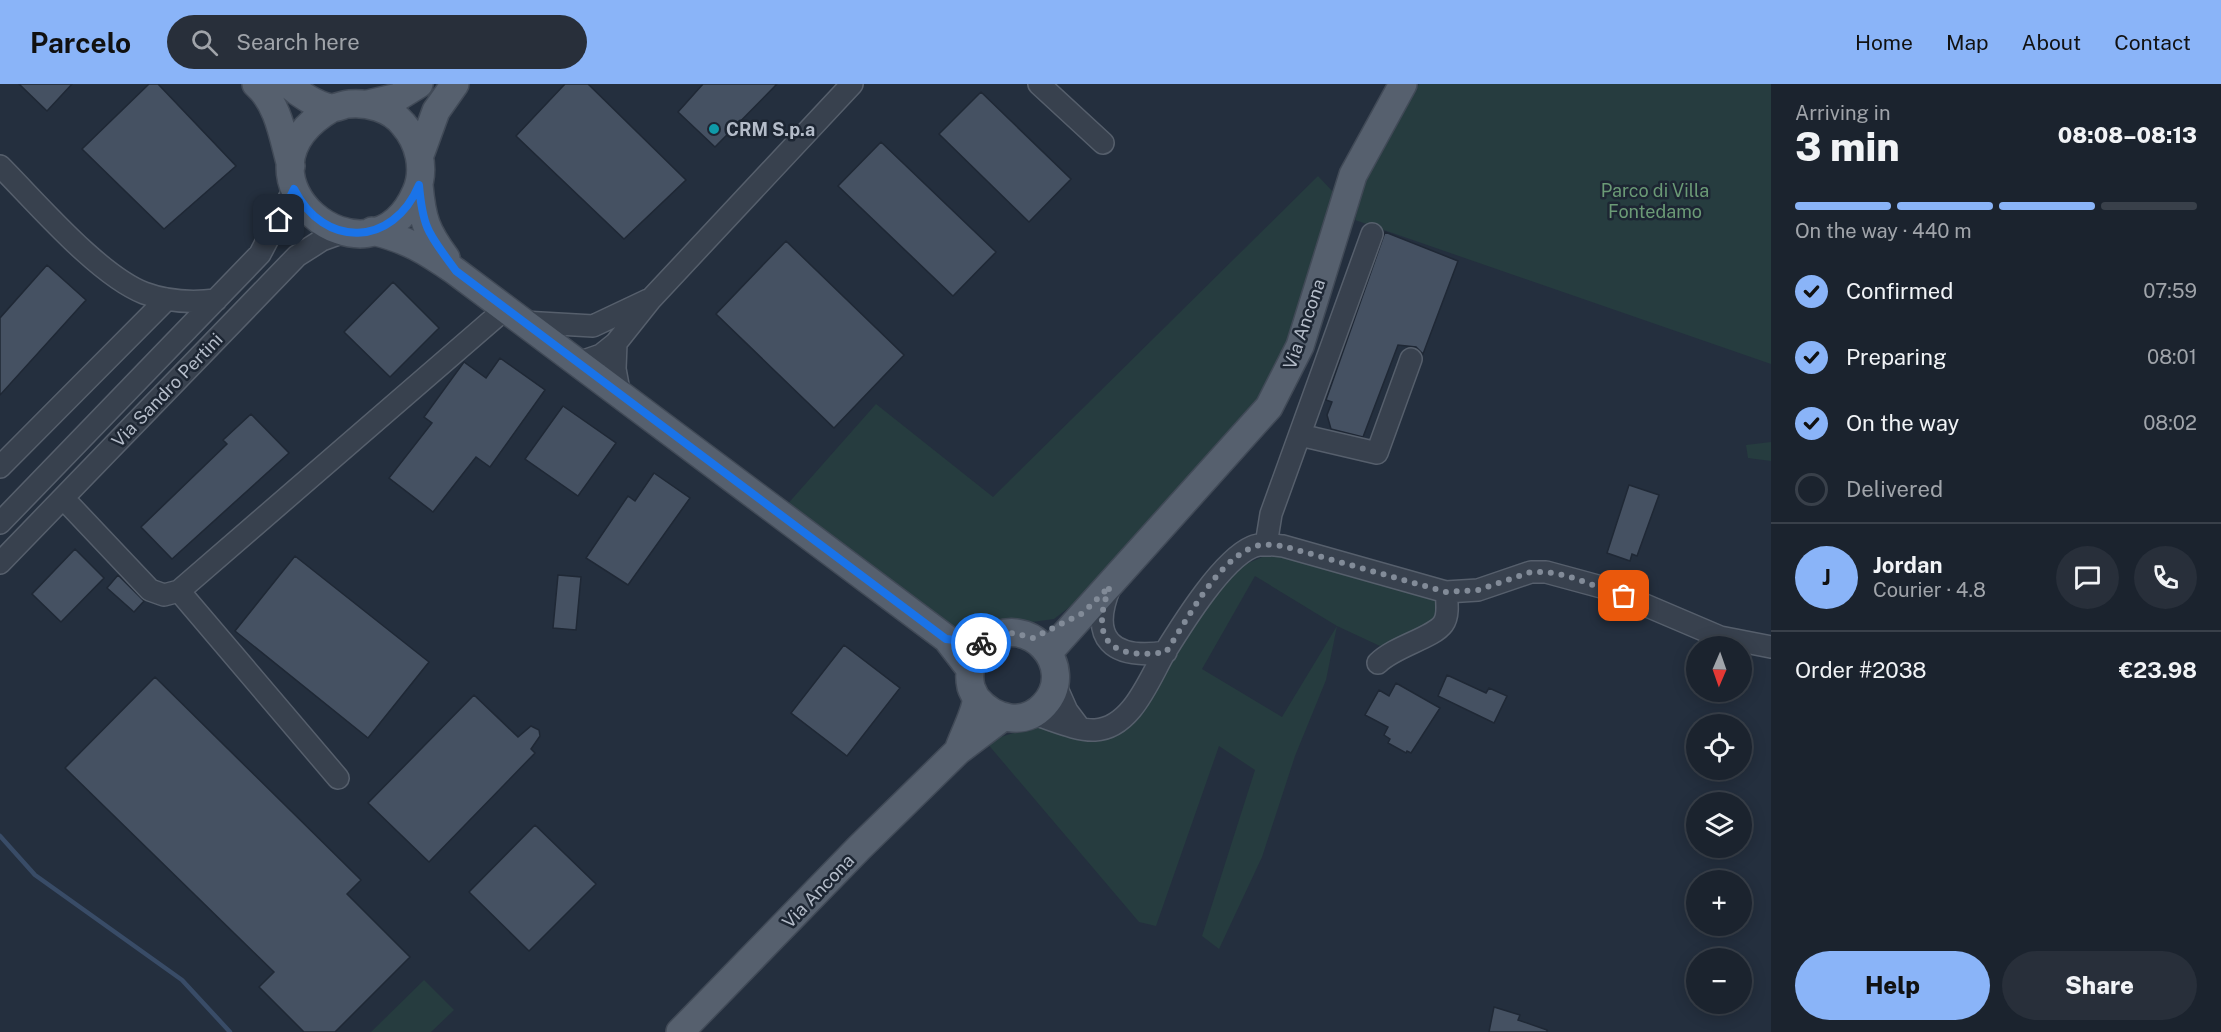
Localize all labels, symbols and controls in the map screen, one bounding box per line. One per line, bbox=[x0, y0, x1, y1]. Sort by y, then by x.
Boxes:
search box bbox=[167, 15, 587, 69]
text: Parcelo bbox=[30, 26, 131, 59]
icon: search bbox=[188, 26, 221, 59]
text: Search here bbox=[236, 29, 360, 55]
text: Home bbox=[1855, 30, 1913, 55]
text: Map bbox=[1946, 30, 1989, 55]
text: About bbox=[2022, 30, 2081, 55]
text: Contact bbox=[2114, 30, 2191, 55]
text: Arriving in bbox=[1795, 101, 1890, 125]
place label: CRM S.p.a bbox=[726, 119, 815, 140]
marker: CRM S.p.a bbox=[707, 122, 721, 136]
text: 08:08–08:13 bbox=[2058, 122, 2197, 148]
text: 3 min bbox=[1795, 124, 1900, 170]
park label: Parco di Villa Fontedamo bbox=[1601, 180, 1709, 222]
pin bbox=[253, 194, 304, 245]
icon: home bbox=[262, 203, 295, 236]
text: On the way · 440 m bbox=[1795, 219, 1972, 243]
icon: check bbox=[1795, 275, 1828, 308]
street label: Via Ancona bbox=[1279, 276, 1329, 372]
text: Confirmed bbox=[1846, 278, 1953, 304]
text: 07:59 bbox=[2143, 279, 2197, 303]
street label: Via Sandro Pertini bbox=[107, 329, 227, 451]
icon: check bbox=[1795, 341, 1828, 374]
text: Preparing bbox=[1846, 344, 1947, 370]
text: 08:01 bbox=[2147, 345, 2197, 369]
icon: check bbox=[1795, 407, 1828, 440]
text: On the way bbox=[1846, 410, 1959, 436]
text: 08:02 bbox=[2143, 411, 2197, 435]
text: Delivered bbox=[1846, 476, 1943, 502]
button: chat bbox=[2056, 546, 2119, 609]
button: phone bbox=[2134, 546, 2197, 609]
text: Jordan bbox=[1873, 552, 1942, 578]
text: J bbox=[1822, 564, 1831, 590]
pin bbox=[1598, 570, 1649, 621]
text: Courier · 4.8 bbox=[1873, 578, 1986, 602]
icon: bag bbox=[1607, 579, 1640, 612]
courier bbox=[951, 613, 1011, 673]
icon: bike bbox=[965, 627, 998, 660]
north arrow bbox=[1686, 636, 1752, 702]
map controls bbox=[1686, 636, 1752, 1014]
text: Order #2038 bbox=[1795, 657, 1927, 683]
text: €23.98 bbox=[2119, 657, 2197, 683]
button: locate bbox=[1686, 714, 1752, 780]
button: layers bbox=[1686, 792, 1752, 858]
street label: Via Ancona bbox=[778, 850, 858, 932]
button: + bbox=[1686, 870, 1752, 936]
button: − bbox=[1686, 948, 1752, 1014]
button: Help bbox=[1795, 951, 1990, 1020]
button: Share bbox=[2002, 951, 2197, 1020]

